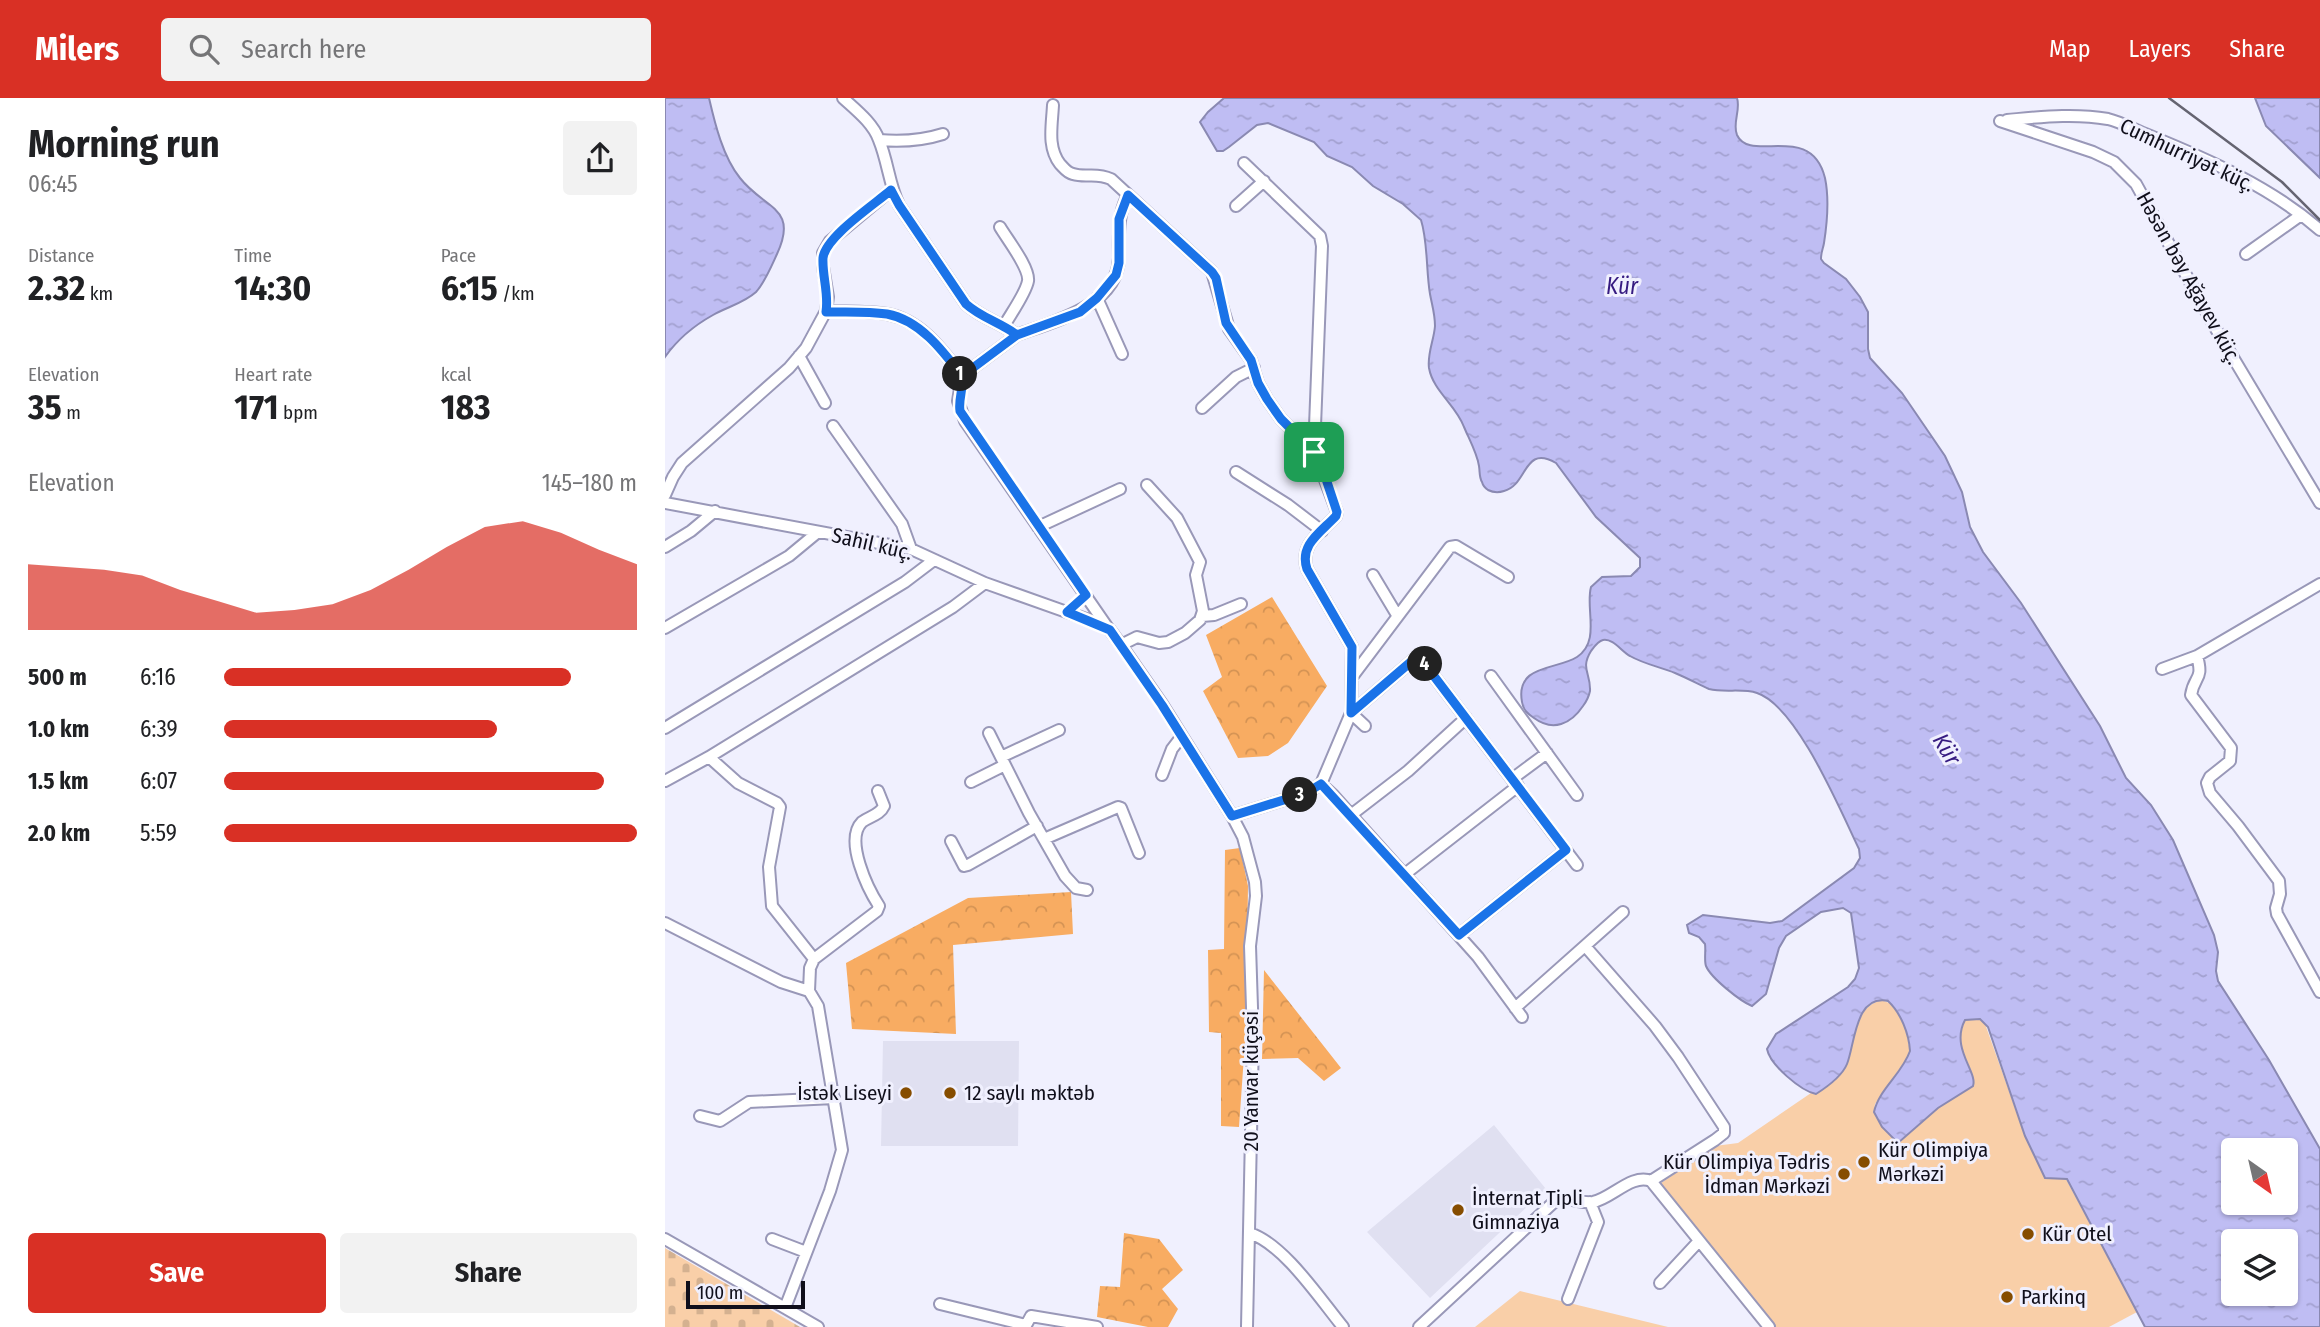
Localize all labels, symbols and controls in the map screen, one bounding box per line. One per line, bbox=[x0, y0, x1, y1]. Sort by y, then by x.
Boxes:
search box bbox=[161, 18, 651, 81]
text: Milers bbox=[35, 29, 119, 69]
icon: search bbox=[185, 30, 223, 68]
text: Search here bbox=[241, 34, 366, 65]
text: Map bbox=[2049, 35, 2091, 63]
text: Layers bbox=[2129, 35, 2191, 63]
text: Share bbox=[2229, 35, 2285, 63]
street label: Cumhurriyət küç. bbox=[2116, 113, 2258, 197]
text: Morning run bbox=[28, 121, 220, 167]
button: share bbox=[563, 121, 637, 195]
text: 06:45 bbox=[28, 170, 78, 198]
street label: Həsən bəy Ağayev küç. bbox=[2131, 187, 2247, 369]
text: Distance bbox=[28, 244, 95, 267]
text: Time bbox=[234, 244, 272, 267]
text: Pace bbox=[441, 244, 476, 267]
text: 2.32 bbox=[28, 267, 85, 309]
text: 14:30 bbox=[234, 267, 311, 309]
text: 6:15 bbox=[441, 267, 498, 309]
water label: Kür bbox=[1606, 272, 1639, 300]
text: km bbox=[85, 282, 113, 305]
text: /km bbox=[498, 282, 535, 305]
pin: 1 bbox=[943, 356, 977, 392]
text: 1 bbox=[955, 362, 964, 385]
text: Elevation bbox=[28, 363, 100, 386]
text: Heart rate bbox=[234, 363, 312, 386]
text: kcal bbox=[441, 363, 471, 386]
text: 35 bbox=[28, 386, 62, 428]
text: 171 bbox=[234, 386, 279, 428]
text: 183 bbox=[441, 386, 491, 428]
text: m bbox=[62, 401, 81, 424]
text: bpm bbox=[279, 401, 318, 424]
pin bbox=[1284, 422, 1344, 482]
icon: arrive bbox=[1295, 433, 1333, 471]
text: Elevation bbox=[28, 469, 115, 497]
text: 145–180 m bbox=[542, 469, 637, 497]
street label: Sahil küç. bbox=[829, 522, 915, 566]
pin: 4 bbox=[1407, 646, 1443, 682]
text: 4 bbox=[1420, 652, 1429, 675]
text: 500 m bbox=[28, 663, 87, 691]
text: 6:16 bbox=[140, 663, 176, 691]
text: 1.0 km bbox=[28, 715, 89, 743]
text: 6:39 bbox=[140, 715, 178, 743]
water label: Kür bbox=[1927, 728, 1968, 771]
text: 1.5 km bbox=[28, 767, 89, 795]
text: 6:07 bbox=[140, 767, 177, 795]
pin: 3 bbox=[1283, 778, 1317, 812]
text: 3 bbox=[1295, 783, 1304, 806]
text: 2.0 km bbox=[28, 819, 90, 847]
text: 5:59 bbox=[140, 819, 177, 847]
street label: 20 Yanvar küçəsi bbox=[1238, 1011, 1264, 1151]
place label: İstək Liseyi bbox=[797, 1080, 892, 1106]
place label: 12 saylı məktəb bbox=[964, 1080, 1095, 1106]
marker: İstək Liseyi bbox=[898, 1085, 914, 1101]
marker: 12 saylı məktəb bbox=[942, 1085, 958, 1101]
place label: Kür Olimpiya Mərkəzi bbox=[1878, 1137, 1988, 1187]
north arrow bbox=[2221, 1138, 2298, 1214]
map controls bbox=[2221, 1138, 2298, 1306]
place label: Kür Olimpiya Tədris İdman Mərkəzi bbox=[1663, 1149, 1830, 1199]
marker: Kür Olimpiya Mərkəzi bbox=[1856, 1154, 1872, 1170]
marker: Kür Olimpiya Tədris İdman Mərkəzi bbox=[1836, 1166, 1852, 1182]
place label: İnternat Tipli Gimnaziya bbox=[1472, 1185, 1583, 1235]
marker: İnternat Tipli Gimnaziya bbox=[1450, 1202, 1466, 1218]
place label: Kür Otel bbox=[2042, 1221, 2112, 1247]
marker: Kür Otel bbox=[2020, 1226, 2036, 1242]
button: layers bbox=[2221, 1229, 2298, 1306]
button: Save bbox=[28, 1233, 326, 1313]
button: Share bbox=[340, 1233, 637, 1313]
scale bar bbox=[686, 1278, 805, 1310]
text: 100 m bbox=[697, 1281, 743, 1304]
place label: Parkinq bbox=[2021, 1284, 2086, 1310]
marker: Parkinq bbox=[1999, 1289, 2015, 1305]

